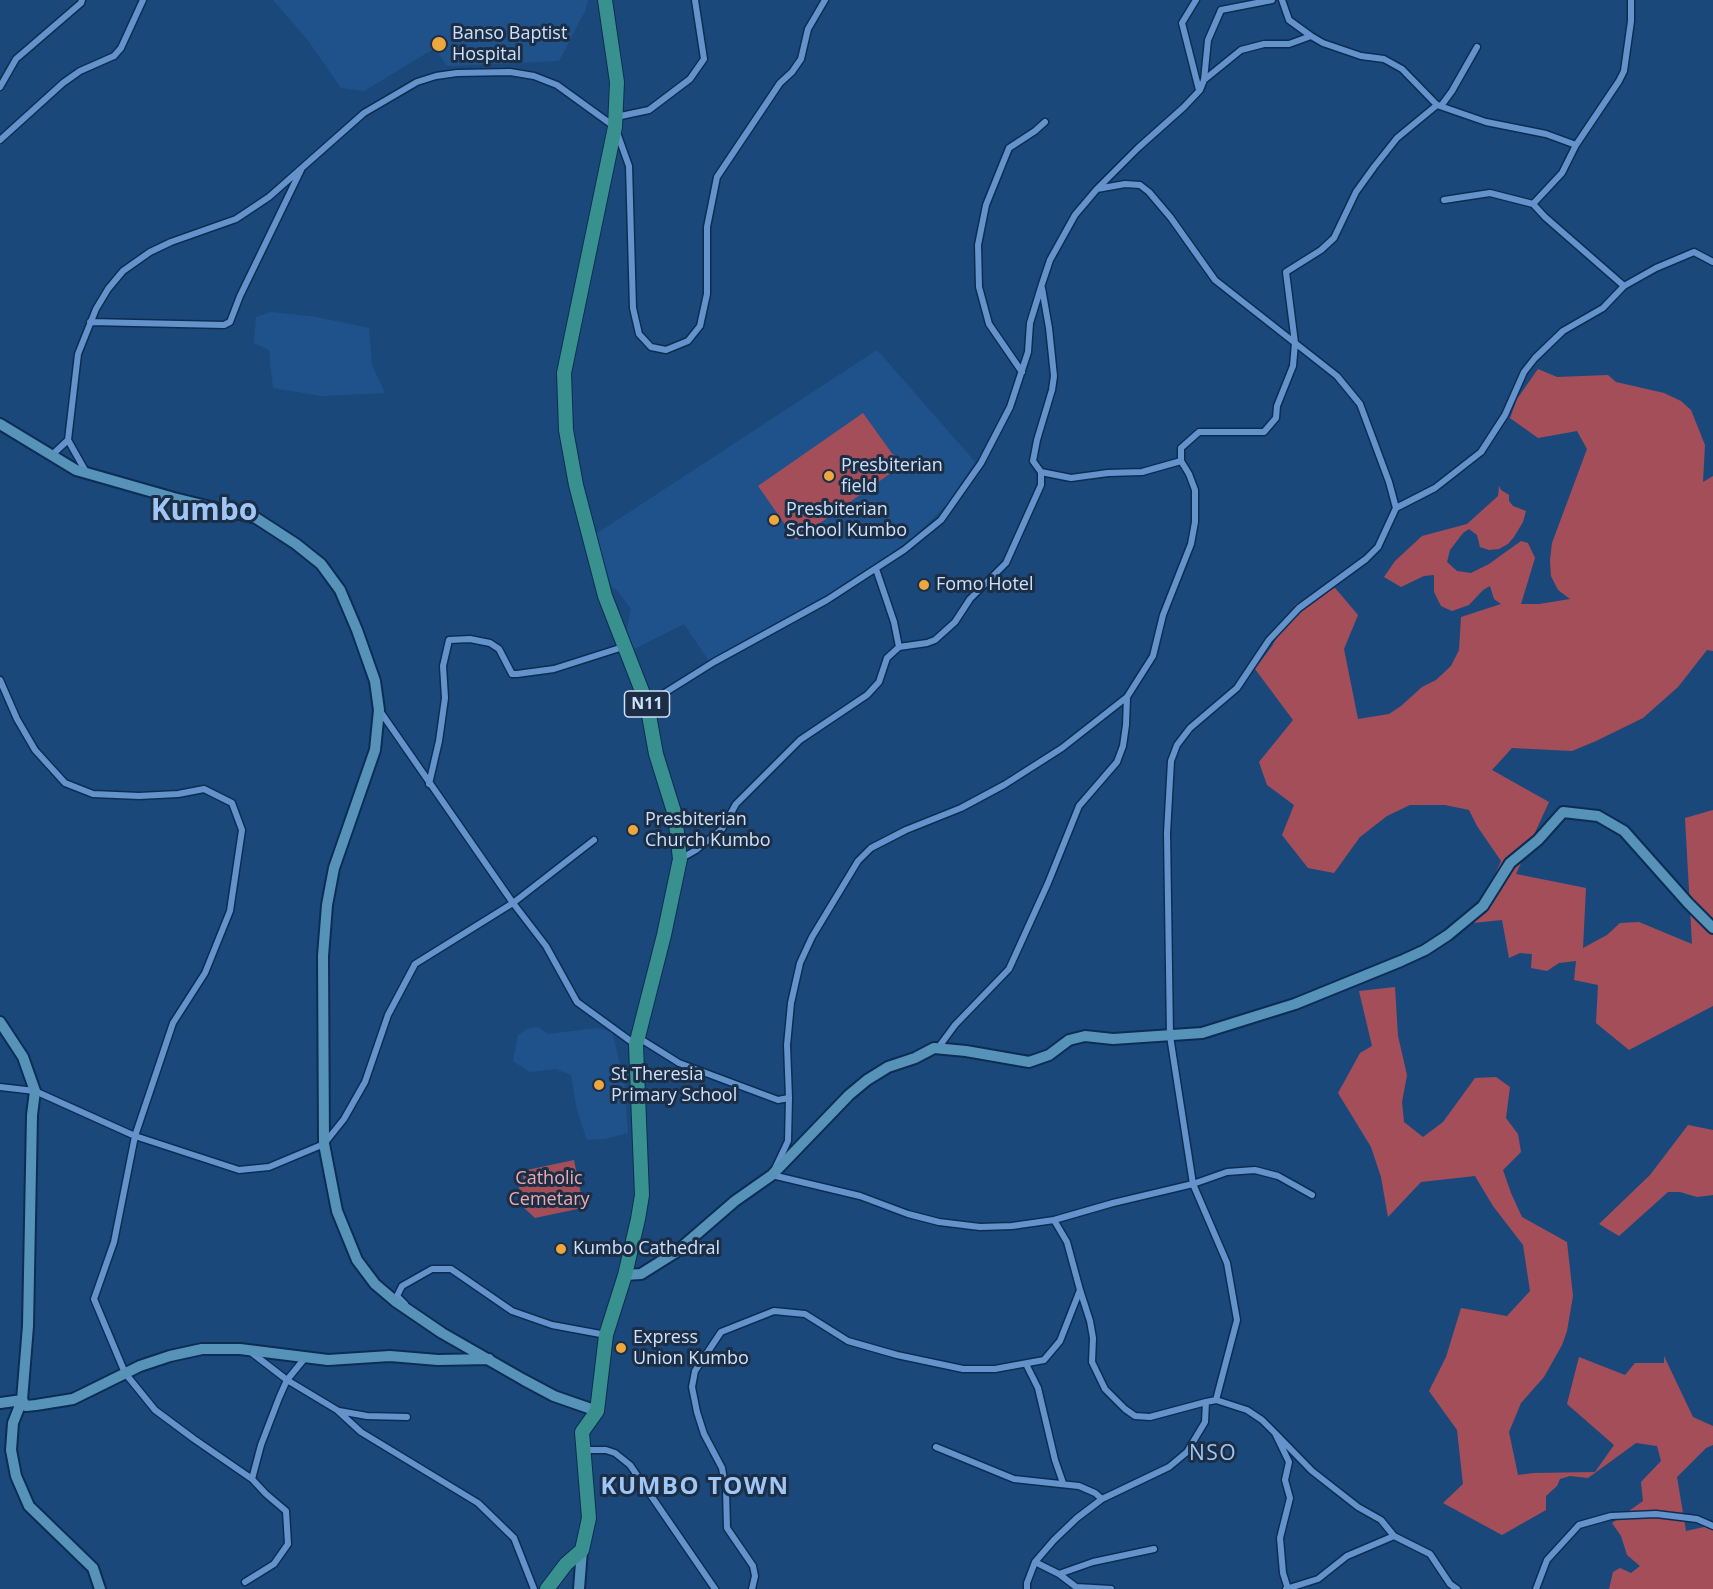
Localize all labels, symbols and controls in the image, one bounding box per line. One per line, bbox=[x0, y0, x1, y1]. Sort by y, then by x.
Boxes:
place label: Banso Baptist Hospital bbox=[452, 23, 567, 66]
marker: Banso Baptist Hospital bbox=[430, 35, 448, 53]
place label: Presbiterian field bbox=[841, 455, 943, 498]
marker: Presbiterian field bbox=[822, 469, 836, 483]
district label: Kumbo bbox=[151, 493, 257, 529]
place label: Presbiterian School Kumbo bbox=[786, 499, 907, 542]
marker: Presbiterian School Kumbo bbox=[767, 513, 781, 527]
place label: Fomo Hotel bbox=[936, 574, 1033, 596]
marker: Fomo Hotel bbox=[917, 578, 931, 592]
road number: N11 bbox=[624, 691, 670, 717]
place label: Presbiterian Church Kumbo bbox=[645, 809, 771, 852]
marker: Presbiterian Church Kumbo bbox=[626, 823, 640, 837]
place label: St Theresia Primary School bbox=[611, 1064, 737, 1106]
marker: St Theresia Primary School bbox=[592, 1078, 606, 1092]
park label: Catholic Cemetary bbox=[508, 1168, 590, 1210]
place label: Kumbo Cathedral bbox=[573, 1238, 720, 1260]
marker: Kumbo Cathedral bbox=[554, 1242, 568, 1256]
place label: Express Union Kumbo bbox=[633, 1327, 749, 1370]
marker: Express Union Kumbo bbox=[614, 1341, 628, 1355]
district label: NSO bbox=[1189, 1441, 1237, 1467]
district label: KUMBO TOWN bbox=[601, 1473, 789, 1501]

